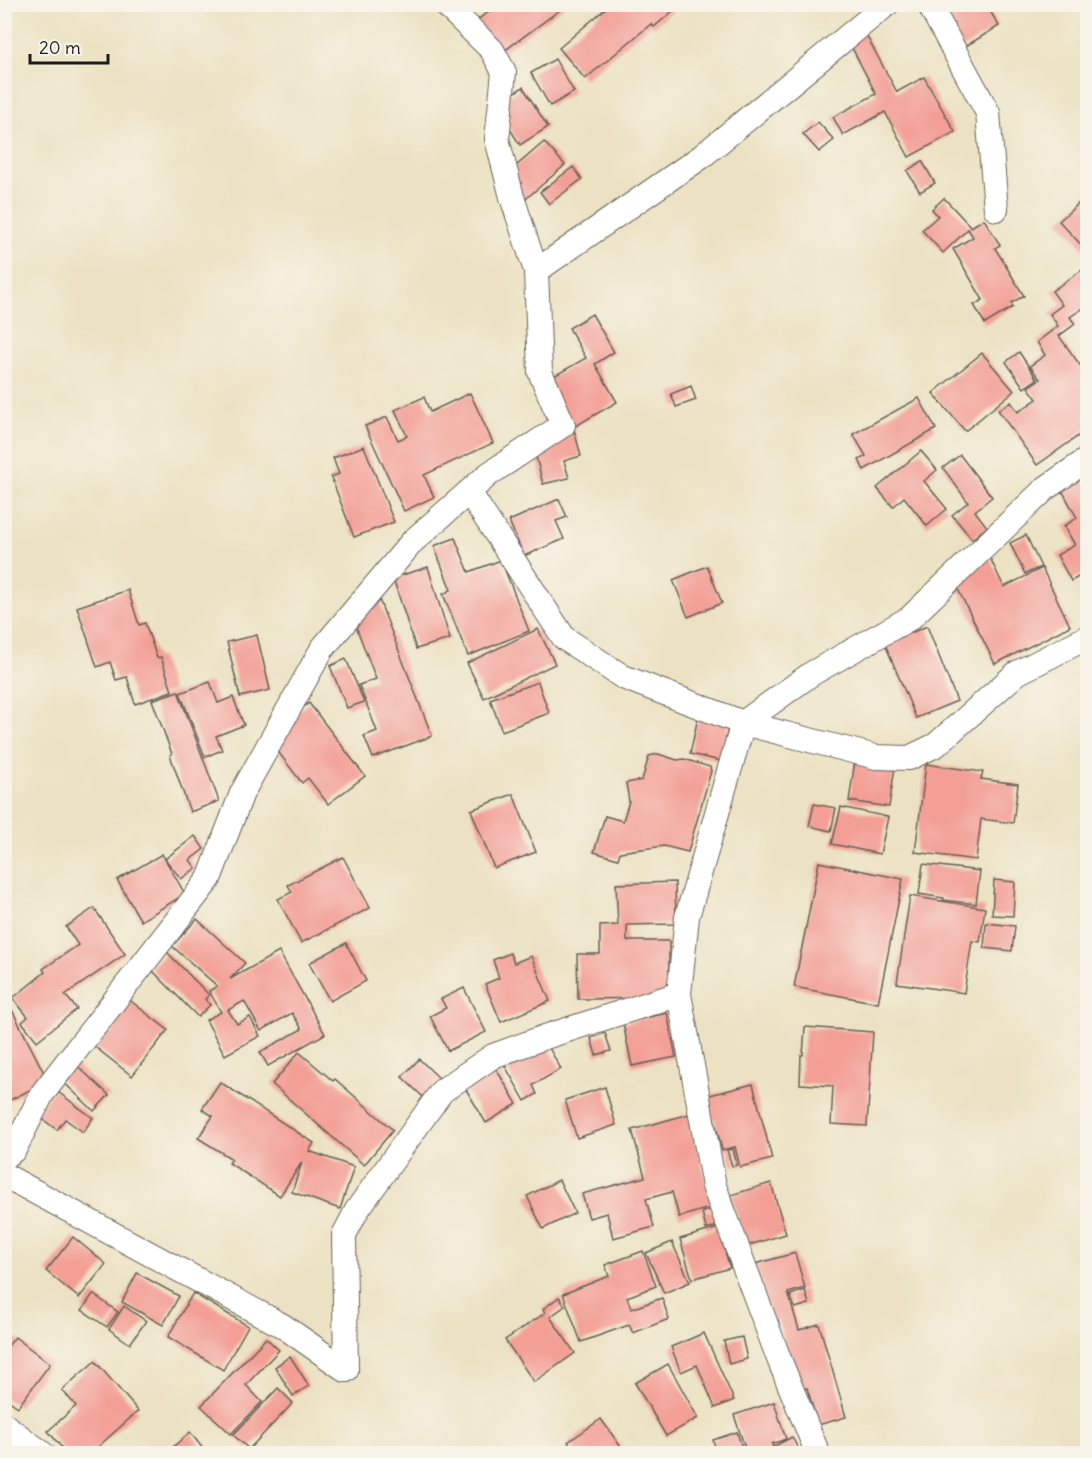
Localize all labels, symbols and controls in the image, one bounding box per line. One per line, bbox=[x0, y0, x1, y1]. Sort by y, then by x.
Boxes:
scale bar bbox=[30, 27, 108, 65]
text: 20 m bbox=[39, 36, 81, 59]

